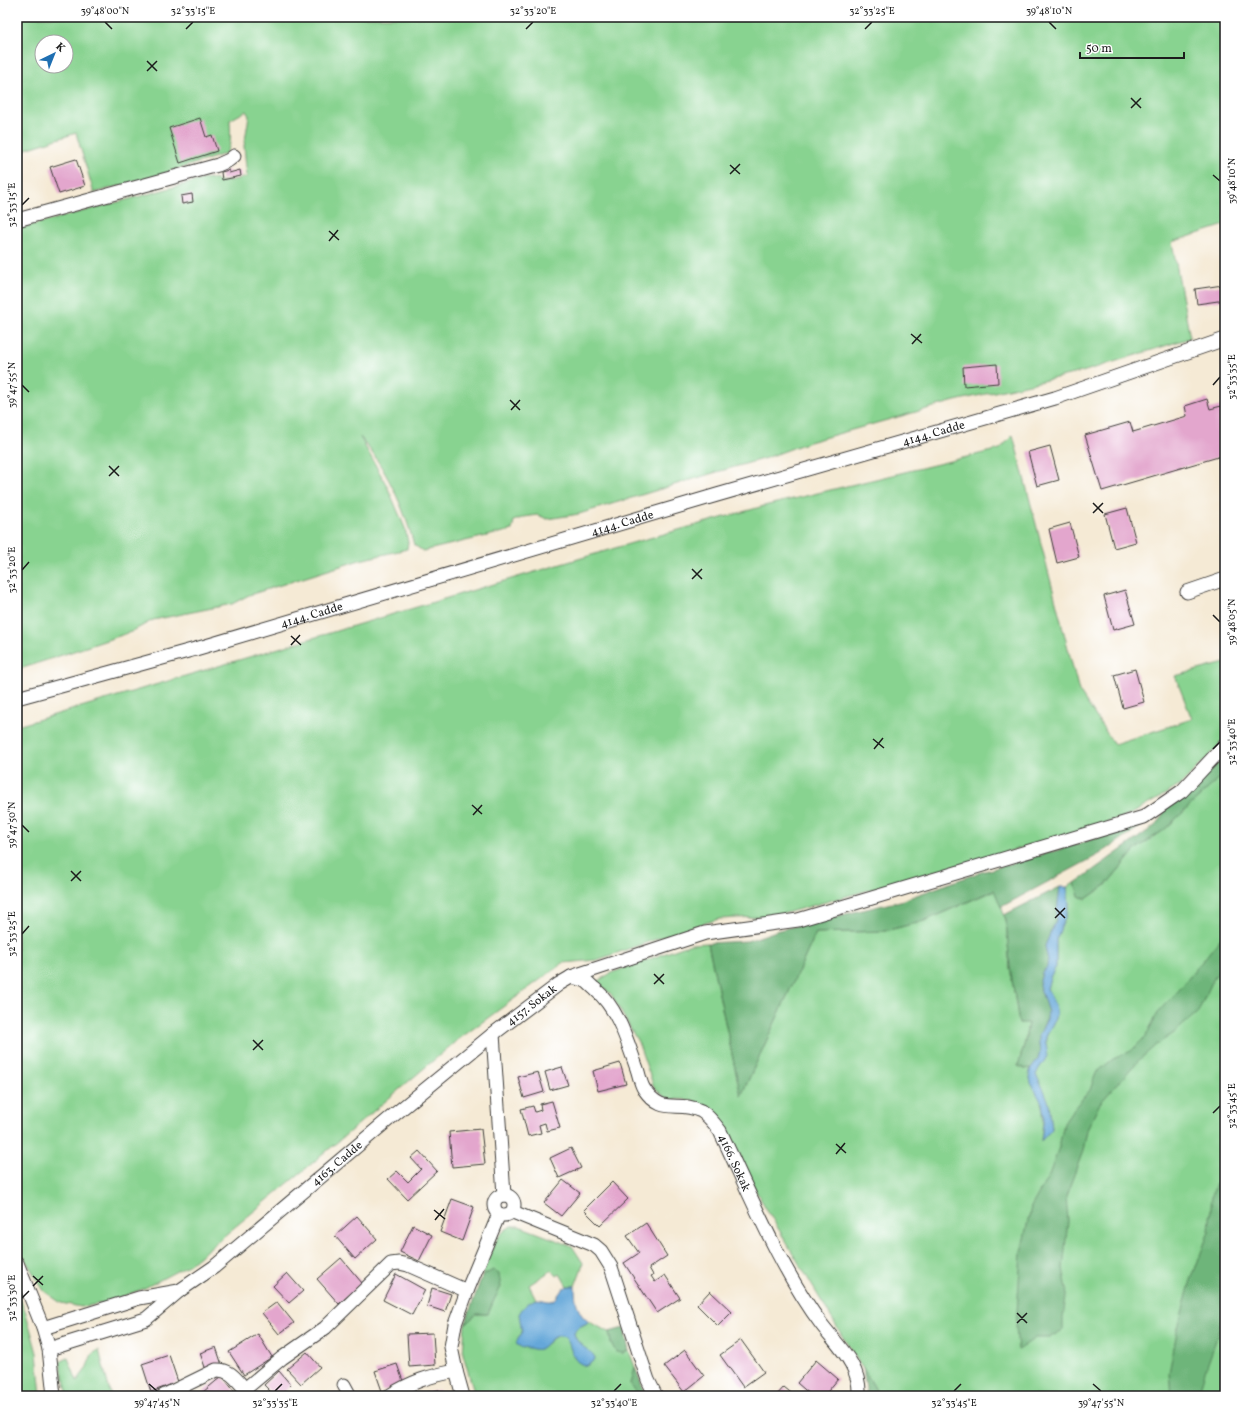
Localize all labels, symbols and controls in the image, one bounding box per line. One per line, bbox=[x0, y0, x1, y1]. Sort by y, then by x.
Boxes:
text: 39°48'00"N bbox=[81, 4, 130, 18]
text: 32°33'15"E bbox=[171, 4, 215, 18]
text: 32°33'20"E bbox=[510, 4, 556, 18]
text: 32°33'25"E bbox=[849, 4, 895, 18]
text: 39°48'10"N bbox=[1026, 4, 1073, 18]
north arrow bbox=[34, 34, 74, 74]
scale bar bbox=[1080, 34, 1184, 60]
text: K bbox=[52, 40, 68, 56]
text: 50 m bbox=[1086, 41, 1112, 57]
text: 39°48'10"N bbox=[1225, 157, 1239, 204]
text: 32°33'15"E bbox=[5, 183, 19, 227]
text: 32°33'35"E bbox=[1225, 354, 1239, 400]
text: 39°47'55"N bbox=[5, 361, 19, 408]
street label: 4144. Cadde bbox=[900, 417, 967, 450]
street label: 4144. Cadde bbox=[589, 507, 656, 541]
text: 32°33'20"E bbox=[5, 547, 19, 593]
text: 39°48'05"N bbox=[1225, 598, 1239, 646]
street label: 4144. Cadde bbox=[279, 599, 345, 633]
text: 32°33'40"E bbox=[1225, 719, 1239, 765]
text: 39°47'50"N bbox=[5, 801, 19, 848]
text: 32°33'25"E bbox=[5, 911, 19, 957]
street label: 4157. Sokak bbox=[504, 981, 561, 1030]
text: 32°33'45"E bbox=[1225, 1083, 1239, 1129]
street label: 4166. Sokak bbox=[714, 1132, 754, 1195]
street label: 4163. Cadde bbox=[308, 1138, 367, 1190]
text: 32°33'30"E bbox=[5, 1275, 19, 1321]
text: 39°47'45"N bbox=[134, 1396, 181, 1410]
text: 32°33'35"E bbox=[252, 1396, 298, 1410]
text: 32°33'40"E bbox=[591, 1396, 637, 1410]
text: 32°33'45"E bbox=[931, 1396, 977, 1410]
text: 39°47'55"N bbox=[1078, 1396, 1125, 1410]

